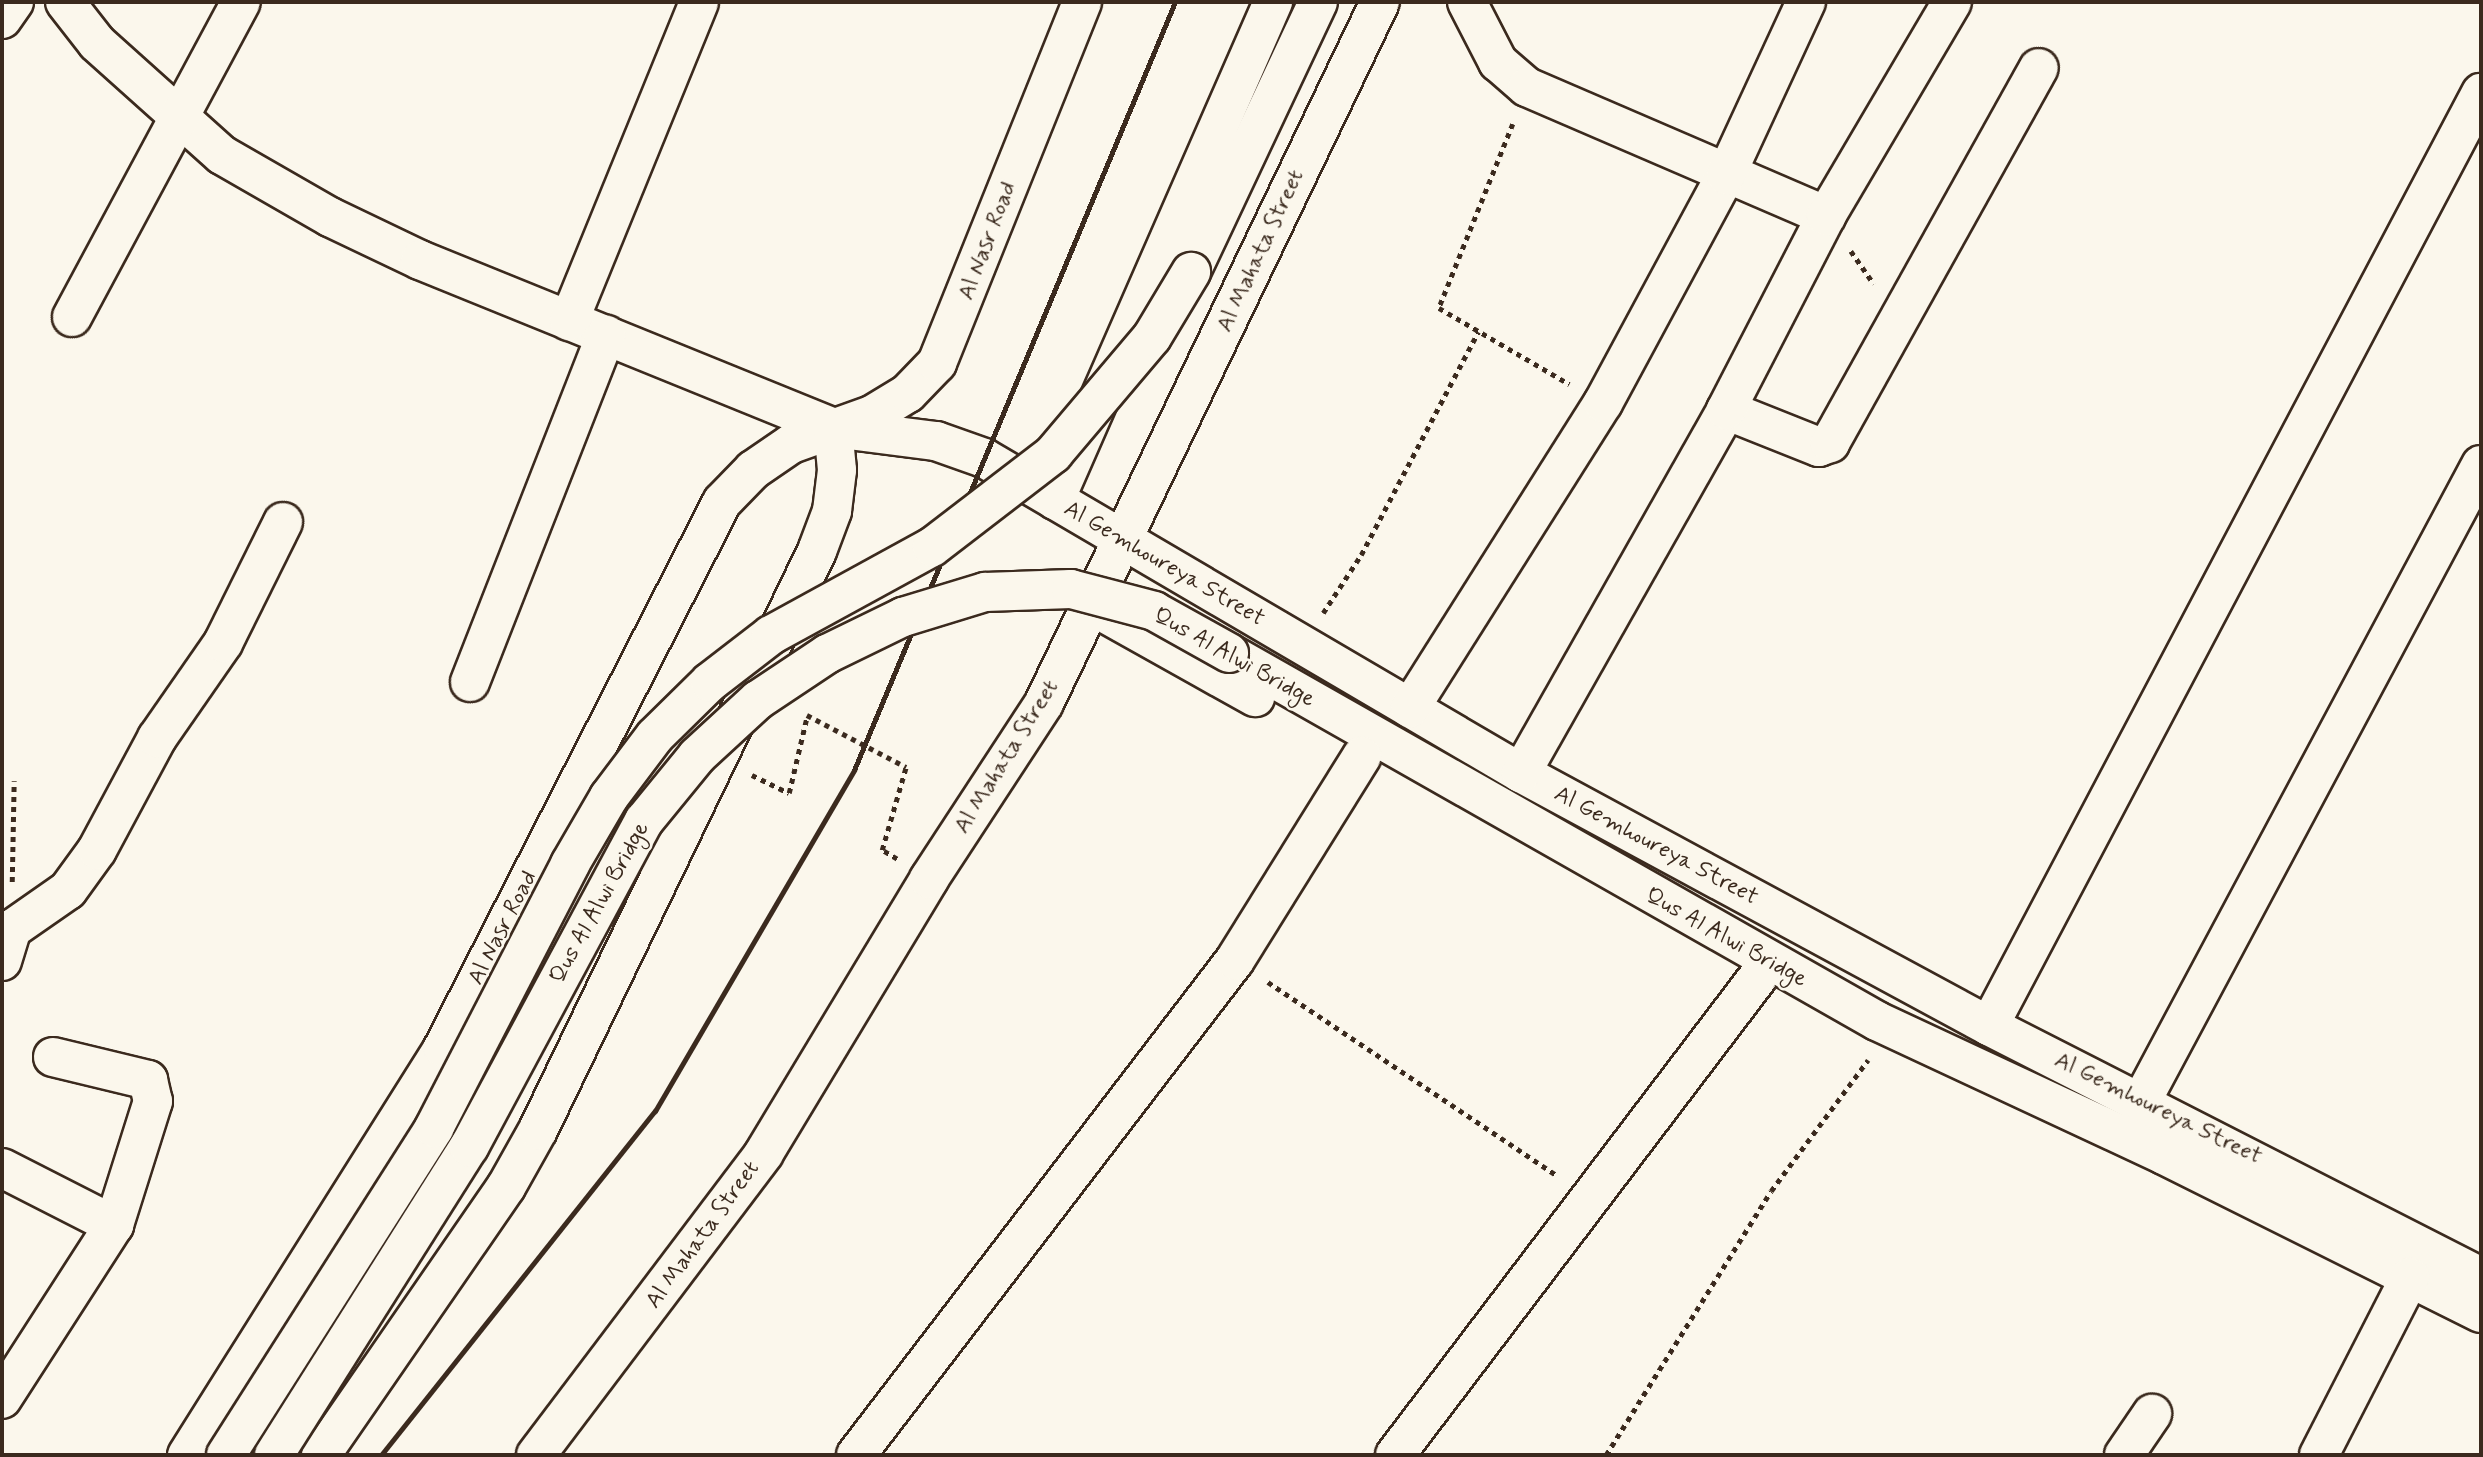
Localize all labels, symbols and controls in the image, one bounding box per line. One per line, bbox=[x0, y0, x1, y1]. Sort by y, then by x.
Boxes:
street label: Al Mahata Street bbox=[1211, 165, 1311, 337]
street label: Al Nasr Road bbox=[952, 177, 1024, 305]
street label: Al Gemhoureya Street bbox=[1060, 496, 1268, 632]
street label: Qus Al Alwi Bridge bbox=[1149, 602, 1319, 714]
street label: Al Mahata Street bbox=[948, 674, 1066, 840]
street label: Al Gemhoureya Street bbox=[1551, 781, 1761, 911]
street label: Qus Al Alwi Bridge bbox=[544, 818, 656, 988]
street label: Al Nasr Road bbox=[462, 865, 544, 991]
street label: Qus Al Alwi Bridge bbox=[1641, 882, 1811, 994]
street label: Al Gemhoureya Street bbox=[2051, 1047, 2265, 1171]
street label: Al Mahata Street bbox=[640, 1155, 766, 1315]

